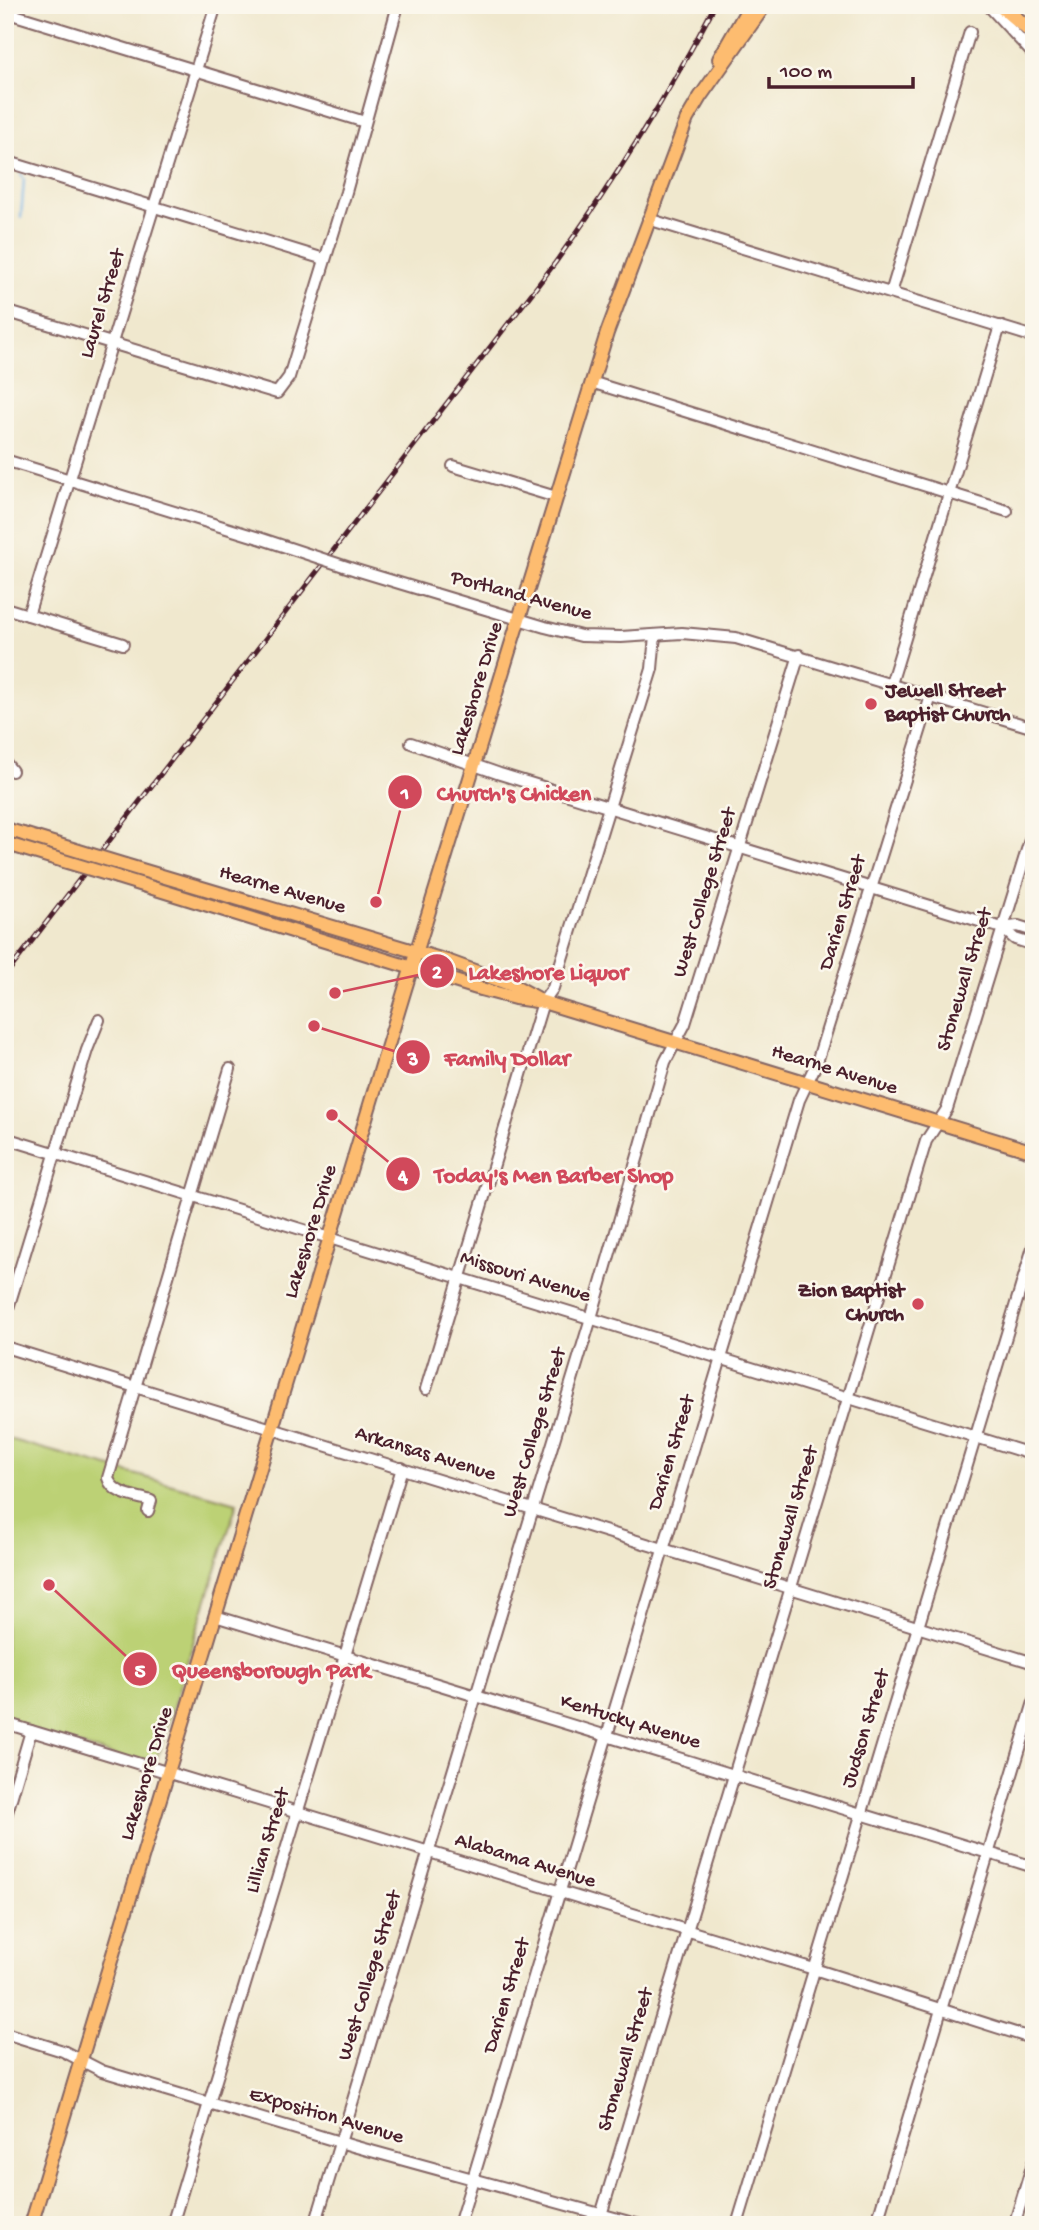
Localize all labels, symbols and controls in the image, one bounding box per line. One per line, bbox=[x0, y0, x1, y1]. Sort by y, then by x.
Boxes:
scale bar bbox=[769, 46, 913, 90]
text: 100 m bbox=[779, 61, 832, 86]
street label: Laurel Street bbox=[76, 244, 133, 362]
street label: Portland Avenue bbox=[447, 566, 595, 628]
street label: Lakeshore Drive bbox=[446, 618, 511, 759]
place label: Jewell Street Baptist Church bbox=[884, 680, 1011, 729]
marker: Jewell Street Baptist Church bbox=[863, 696, 879, 712]
callout: Church's Chicken bbox=[388, 770, 605, 814]
text: Church's Chicken bbox=[437, 782, 592, 809]
text: 1 bbox=[400, 783, 409, 808]
street label: West College Street bbox=[668, 803, 744, 981]
street label: Darien Street bbox=[814, 850, 874, 976]
street label: Hearne Avenue bbox=[216, 861, 349, 921]
street label: Stonewall Street bbox=[932, 903, 1000, 1055]
callout: Lakeshore Liquor bbox=[420, 949, 642, 993]
text: Lakeshore Liquor bbox=[468, 961, 631, 988]
text: 2 bbox=[432, 962, 443, 987]
callout: Family Dollar bbox=[396, 1035, 584, 1079]
street label: Hearne Avenue bbox=[768, 1040, 901, 1102]
text: Family Dollar bbox=[443, 1047, 573, 1074]
text: 3 bbox=[407, 1049, 419, 1074]
callout: Today's Men Barber Shop bbox=[385, 1152, 687, 1196]
street label: Lakeshore Drive bbox=[280, 1161, 345, 1302]
text: Today's Men Barber Shop bbox=[433, 1164, 674, 1191]
text: 4 bbox=[397, 1166, 409, 1191]
street label: Missouri Avenue bbox=[457, 1246, 595, 1310]
place label: Zion Baptist Church bbox=[798, 1280, 906, 1329]
marker: Zion Baptist Church bbox=[910, 1296, 926, 1312]
street label: West College Street bbox=[498, 1343, 574, 1521]
street label: Darien Street bbox=[643, 1390, 703, 1516]
street label: Arkansas Avenue bbox=[351, 1422, 500, 1489]
street label: Stonewall Street bbox=[758, 1441, 826, 1593]
callout: Queensborough Park bbox=[122, 1647, 384, 1691]
text: Queensborough Park bbox=[171, 1659, 373, 1686]
text: 5 bbox=[134, 1661, 146, 1686]
street label: Judson Street bbox=[837, 1664, 898, 1791]
street label: Kentucky Avenue bbox=[557, 1690, 704, 1757]
street label: Lakeshore Drive bbox=[116, 1703, 181, 1844]
street label: Lillian Street bbox=[241, 1783, 298, 1897]
street label: Alabama Avenue bbox=[451, 1829, 600, 1896]
street label: West College Street bbox=[333, 1886, 409, 2064]
street label: Darien Street bbox=[478, 1933, 538, 2059]
street label: Stonewall Street bbox=[593, 1983, 661, 2135]
street label: Exposition Avenue bbox=[246, 2083, 407, 2151]

